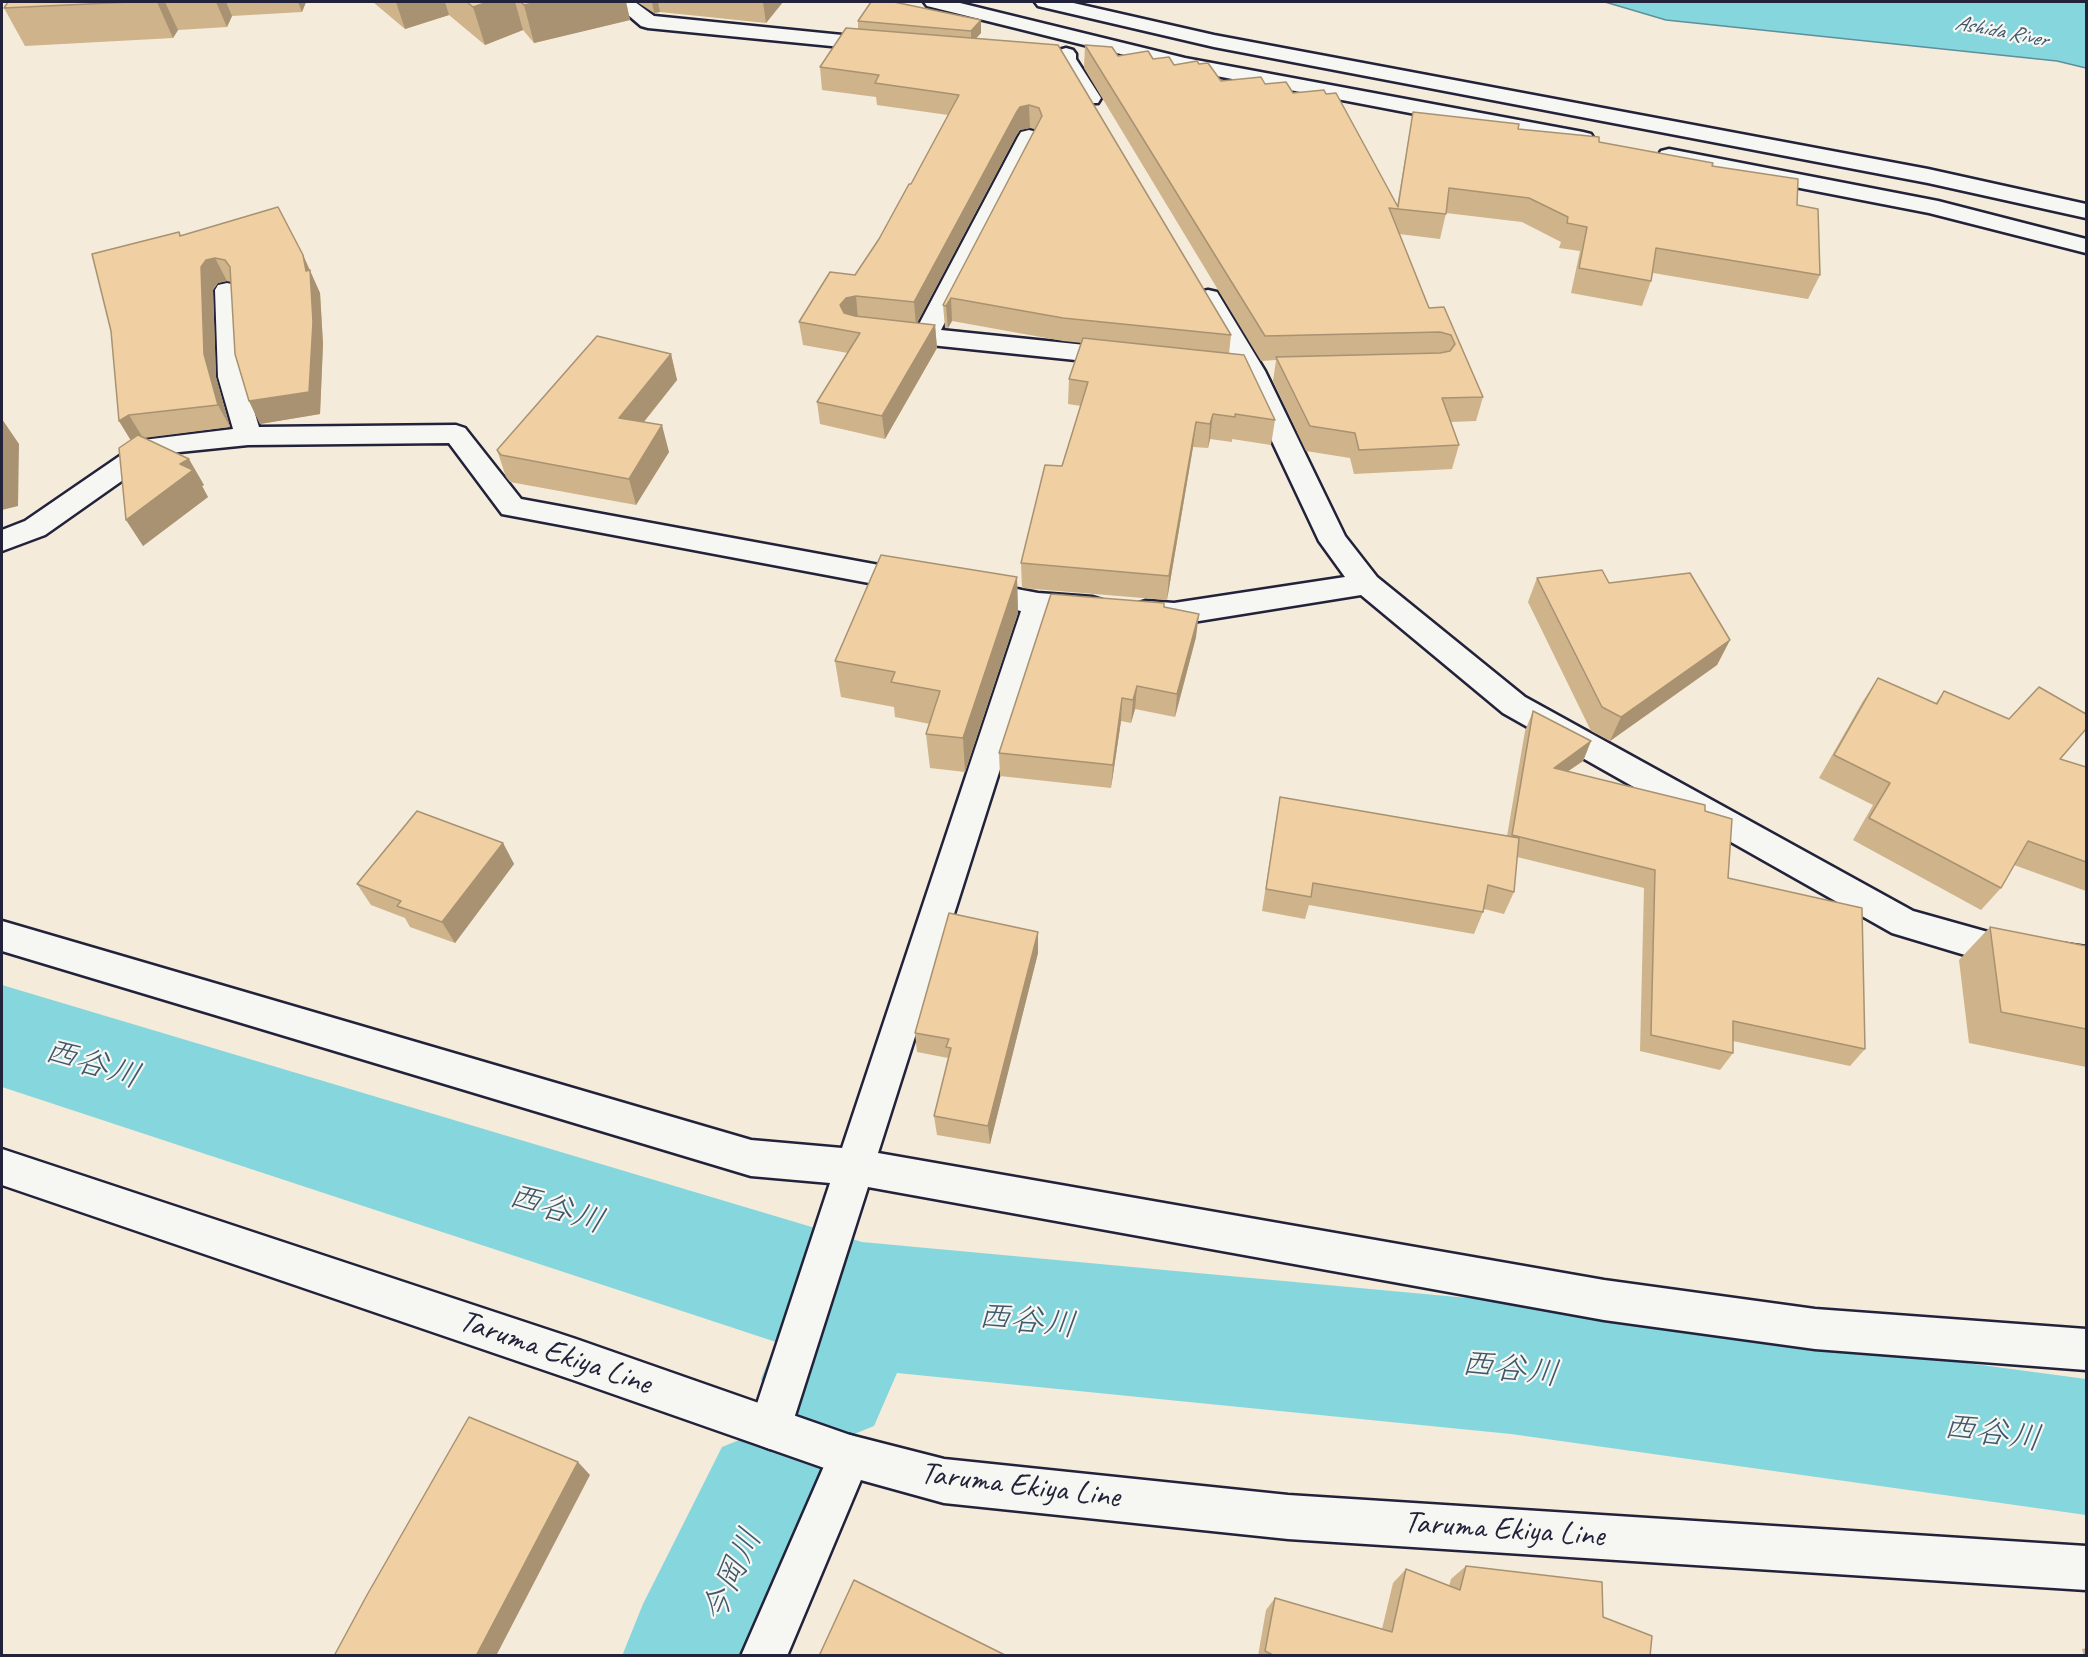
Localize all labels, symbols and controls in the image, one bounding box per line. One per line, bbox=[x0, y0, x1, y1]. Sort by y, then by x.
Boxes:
water label: Ashida River bbox=[1952, 10, 2050, 54]
water label: 西谷川 bbox=[39, 1032, 145, 1098]
water label: 西谷川 bbox=[503, 1177, 609, 1243]
water label: 西谷川 bbox=[976, 1297, 1078, 1347]
street label: Taruma Ekiya Line bbox=[454, 1302, 656, 1404]
water label: 西谷川 bbox=[1458, 1344, 1562, 1396]
water label: 西谷川 bbox=[1940, 1408, 2044, 1460]
street label: Taruma Ekiya Line bbox=[918, 1455, 1122, 1517]
street label: Taruma Ekiya Line bbox=[1403, 1504, 1605, 1556]
water label: 今岡川 bbox=[694, 1523, 772, 1629]

